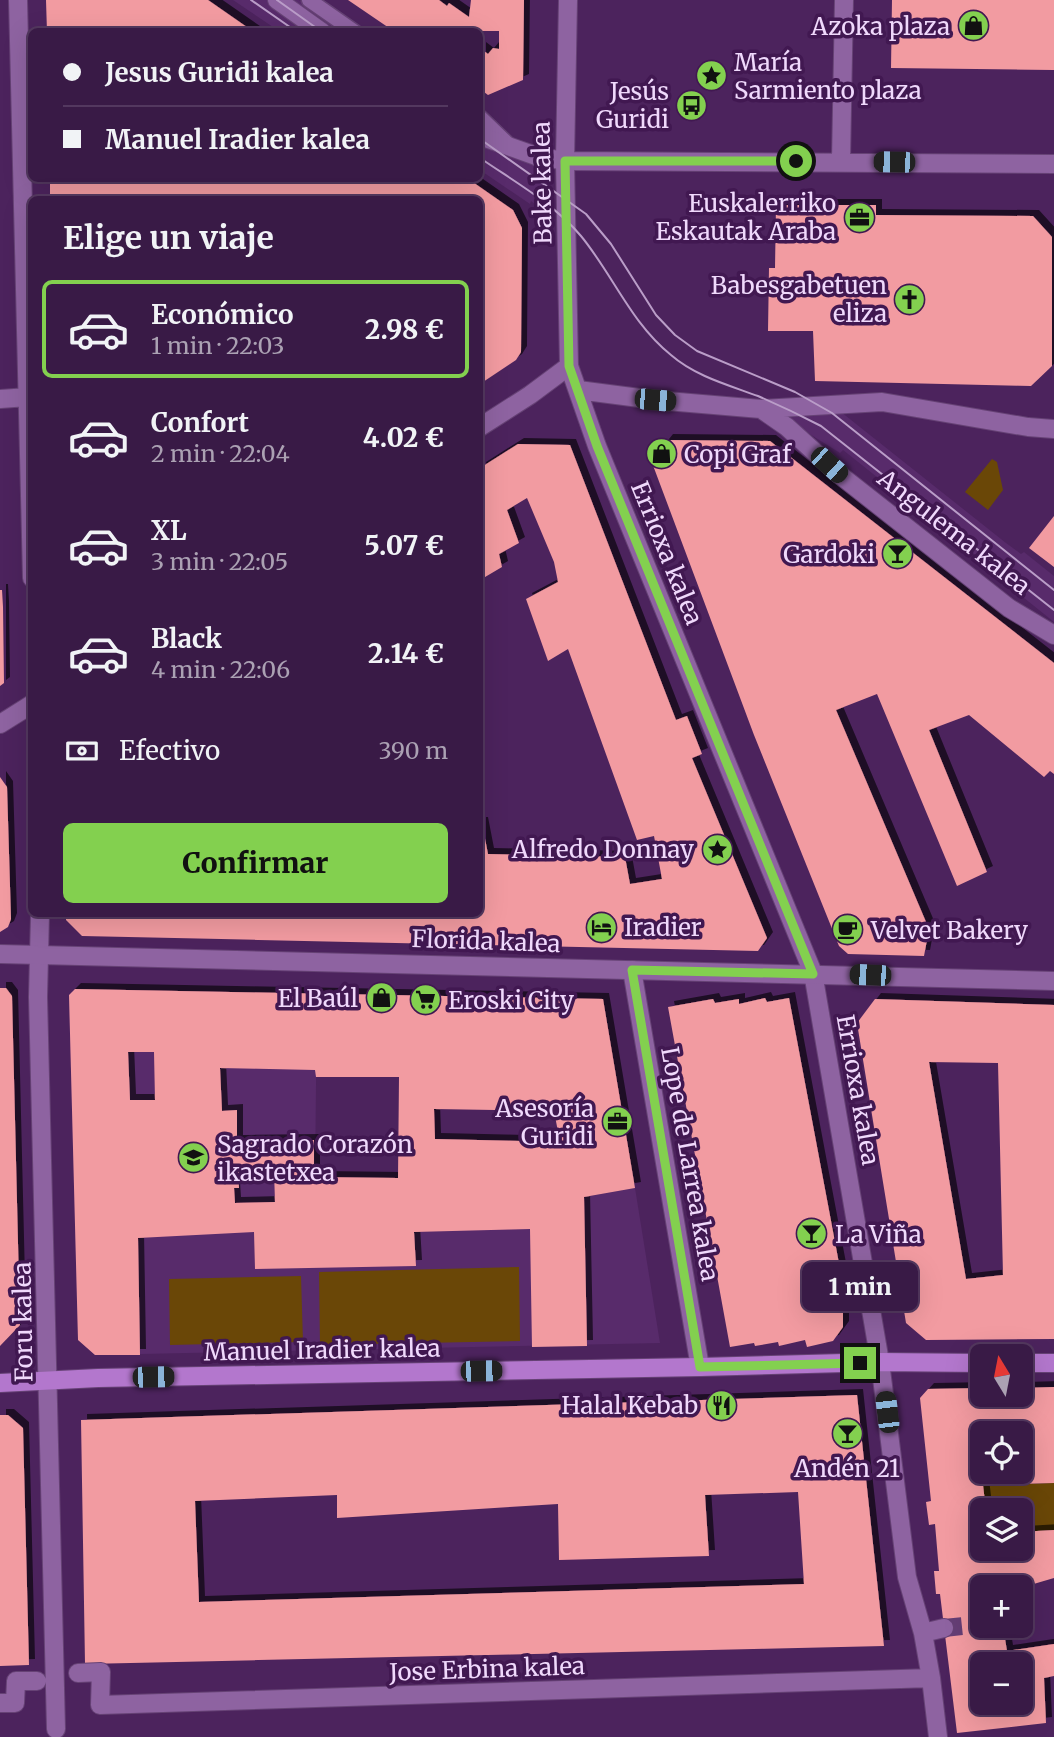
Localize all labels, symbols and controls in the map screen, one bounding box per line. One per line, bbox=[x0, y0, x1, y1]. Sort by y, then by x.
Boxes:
shop icon: Azoka plaza bbox=[956, 9, 990, 43]
place label: Azoka plaza bbox=[810, 11, 950, 42]
place label: María Sarmiento plaza bbox=[734, 47, 922, 106]
text: Jesus Guridi kalea bbox=[105, 56, 334, 89]
place icon: María Sarmiento plaza bbox=[694, 59, 728, 93]
place label: Jesús Guridi bbox=[596, 76, 669, 135]
bus stop icon: Jesús Guridi bbox=[675, 88, 709, 122]
street label: Bake kalea bbox=[525, 121, 559, 245]
text: Manuel Iradier kalea bbox=[105, 123, 370, 156]
route start bbox=[780, 145, 812, 177]
car bbox=[873, 151, 916, 173]
place label: Euskalerriko Eskautak Araba bbox=[655, 188, 836, 247]
office icon: Euskalerriko Eskautak Araba bbox=[842, 200, 876, 234]
text: Elige un viaje bbox=[63, 218, 274, 258]
place label: Babesgabetuen eliza bbox=[711, 270, 887, 329]
church icon: Babesgabetuen eliza bbox=[893, 282, 927, 316]
icon: car bbox=[67, 298, 130, 361]
text: Económico bbox=[151, 298, 294, 331]
text: 2.98 € bbox=[365, 313, 444, 346]
text: 1 min · 22:03 bbox=[151, 331, 285, 360]
car bbox=[634, 388, 677, 412]
icon: car bbox=[67, 406, 130, 469]
text: Confort bbox=[151, 406, 249, 439]
text: 4.02 € bbox=[363, 421, 444, 454]
shop icon: Copi Graf bbox=[644, 437, 678, 471]
text: 2 min · 22:04 bbox=[151, 439, 290, 468]
place label: Copi Graf bbox=[684, 439, 792, 470]
car bbox=[807, 443, 852, 487]
street label: Angulema kalea bbox=[871, 462, 1037, 601]
street label: Errioxa kalea bbox=[624, 477, 710, 629]
icon: car bbox=[67, 514, 130, 577]
text: XL bbox=[151, 514, 187, 547]
text: 5.07 € bbox=[365, 529, 444, 562]
bar icon: Gardoki bbox=[881, 537, 915, 571]
place label: Gardoki bbox=[783, 539, 875, 570]
text: 3 min · 22:05 bbox=[151, 547, 288, 576]
icon: car bbox=[67, 622, 130, 685]
text: Black bbox=[151, 622, 222, 655]
text: 2.14 € bbox=[368, 637, 444, 670]
text: 4 min · 22:06 bbox=[151, 655, 290, 684]
icon: cash bbox=[63, 732, 101, 770]
text: Efectivo bbox=[119, 734, 220, 767]
text: 390 m bbox=[378, 736, 448, 765]
button: Confirmar bbox=[63, 823, 448, 903]
place icon: Alfredo Donnay bbox=[700, 832, 734, 866]
place label: Alfredo Donnay bbox=[511, 834, 694, 865]
hotel icon: Iradier bbox=[584, 910, 618, 944]
place label: Iradier bbox=[624, 912, 702, 943]
cafe icon: Velvet Bakery bbox=[831, 913, 865, 947]
place label: Velvet Bakery bbox=[870, 915, 1028, 946]
street label: Florida kalea bbox=[411, 923, 561, 959]
car bbox=[849, 964, 892, 986]
shop icon: El Baúl bbox=[364, 981, 398, 1015]
place label: El Baúl bbox=[278, 983, 358, 1014]
supermarket icon: Eroski City bbox=[408, 983, 442, 1017]
place label: Eroski City bbox=[448, 985, 574, 1016]
street label: Errioxa kalea bbox=[830, 1012, 887, 1168]
street label: Lope de Larrea kalea bbox=[654, 1044, 726, 1284]
place label: Asesoría Guridi bbox=[494, 1093, 594, 1152]
office icon: Asesoría Guridi bbox=[600, 1105, 634, 1139]
place label: Sagrado Corazón ikastetxea bbox=[217, 1129, 413, 1188]
school or university icon: Sagrado Corazón ikastetxea bbox=[177, 1141, 211, 1175]
bar icon: La Viña bbox=[795, 1217, 829, 1251]
place label: La Viña bbox=[835, 1219, 922, 1250]
street label: Foru kalea bbox=[6, 1261, 40, 1382]
callout: 1 min bbox=[802, 1262, 918, 1310]
text: 1 min bbox=[828, 1272, 892, 1301]
street label: Manuel Iradier kalea bbox=[203, 1332, 441, 1368]
north arrow bbox=[970, 1344, 1032, 1407]
map controls bbox=[970, 1344, 1033, 1715]
route end bbox=[844, 1347, 876, 1379]
car bbox=[460, 1360, 503, 1382]
car bbox=[132, 1366, 175, 1388]
restaurant icon: Halal Kebab bbox=[704, 1388, 738, 1422]
place label: Halal Kebab bbox=[561, 1390, 698, 1421]
car bbox=[875, 1390, 900, 1434]
bar icon: Andén 21 bbox=[830, 1417, 864, 1451]
button: locate bbox=[970, 1421, 1033, 1484]
place label: Andén 21 bbox=[793, 1453, 900, 1484]
button: layers bbox=[970, 1498, 1033, 1561]
button: + bbox=[970, 1575, 1033, 1638]
street label: Jose Erbina kalea bbox=[388, 1650, 585, 1688]
button: − bbox=[970, 1652, 1033, 1715]

